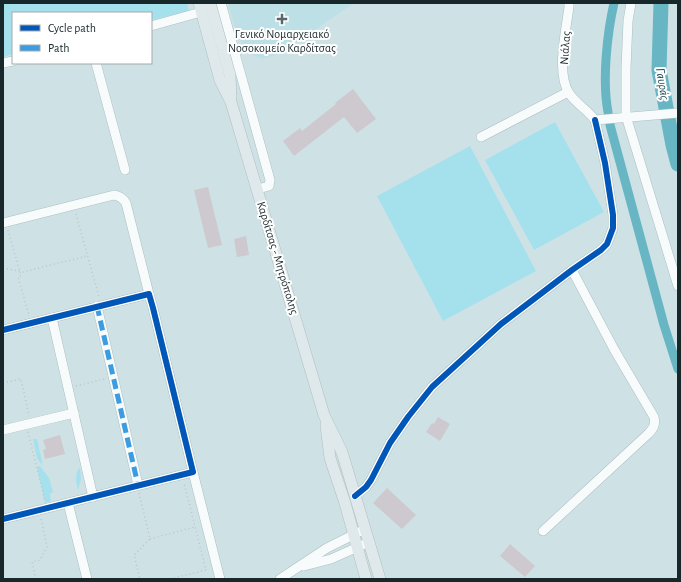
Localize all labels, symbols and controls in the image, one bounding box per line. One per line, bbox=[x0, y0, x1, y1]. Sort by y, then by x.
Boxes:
legend bbox=[12, 12, 152, 64]
marker: Γενικό Νομαρχειακό Νοσοκομείο Καρδίτσας bbox=[276, 13, 288, 25]
text: Cycle path bbox=[48, 22, 96, 35]
place label: Γενικό Νομαρχειακό Νοσοκομείο Καρδίτσας bbox=[228, 28, 336, 55]
street label: Νιάλας bbox=[558, 30, 573, 65]
text: Path bbox=[48, 42, 70, 54]
water label: Γαυράς bbox=[653, 67, 671, 101]
street label: Καρδίτσας - Μητρόπολης bbox=[254, 200, 301, 316]

